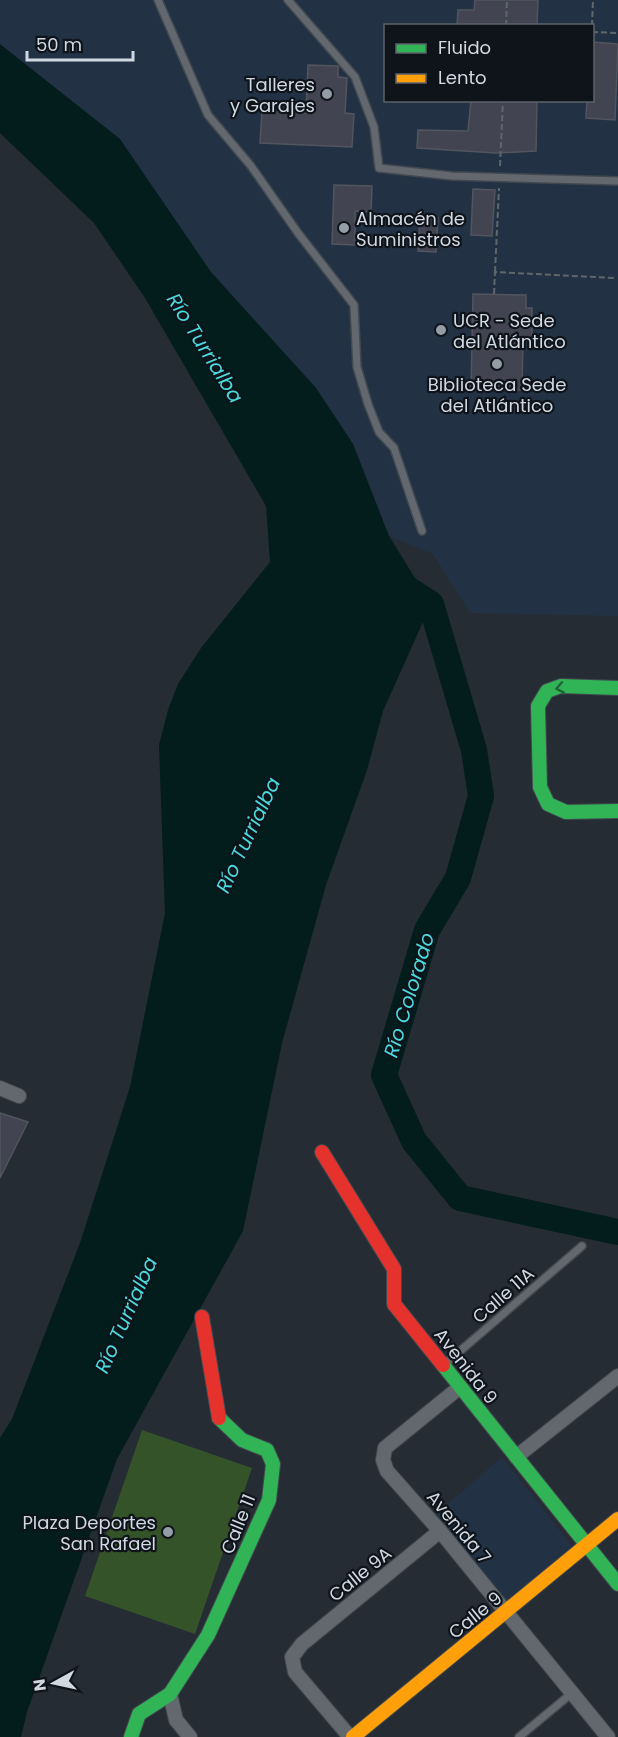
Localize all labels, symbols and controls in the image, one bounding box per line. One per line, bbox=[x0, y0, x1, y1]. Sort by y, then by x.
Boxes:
scale bar bbox=[27, 24, 134, 62]
legend bbox=[384, 24, 594, 102]
text: 50 m bbox=[36, 32, 82, 57]
text: Fluido bbox=[438, 35, 491, 60]
text: Lento bbox=[438, 65, 487, 90]
place label: Talleres y Garajes bbox=[230, 72, 315, 118]
marker: Talleres y Garajes bbox=[320, 87, 334, 101]
place label: Almacén de Suministros bbox=[356, 206, 465, 252]
marker: Almacén de Suministros bbox=[337, 221, 351, 235]
water label: Río Turrialba bbox=[160, 288, 250, 408]
place label: UCR - Sede del Atlántico bbox=[453, 308, 566, 354]
marker: UCR - Sede del Atlántico bbox=[434, 323, 448, 337]
marker: Biblioteca Sede del Atlántico bbox=[490, 357, 504, 371]
place label: Biblioteca Sede del Atlántico bbox=[428, 372, 566, 418]
one-way arrow bbox=[555, 681, 565, 694]
water label: Río Turrialba bbox=[209, 773, 287, 897]
water label: Río Colorado bbox=[377, 929, 441, 1061]
water label: Río Turrialba bbox=[88, 1252, 164, 1378]
street label: Calle 11A bbox=[467, 1261, 539, 1329]
street label: Avenida 9 bbox=[428, 1323, 504, 1409]
street label: Avenida 7 bbox=[421, 1485, 497, 1569]
street label: Calle 11 bbox=[215, 1490, 261, 1558]
place label: Plaza Deportes San Rafael bbox=[22, 1510, 156, 1556]
marker: Plaza Deportes San Rafael bbox=[161, 1525, 175, 1539]
street label: Calle 9A bbox=[323, 1541, 397, 1607]
street label: Calle 9 bbox=[443, 1586, 507, 1644]
north arrow bbox=[24, 1653, 84, 1713]
text: N bbox=[27, 1677, 52, 1693]

